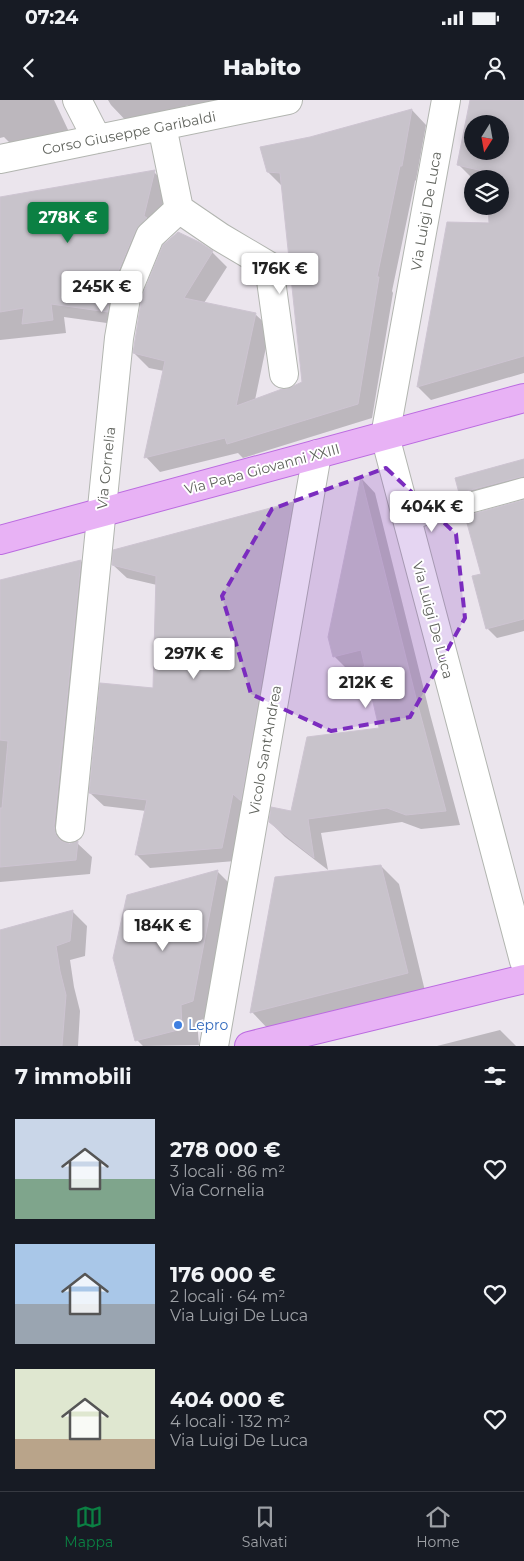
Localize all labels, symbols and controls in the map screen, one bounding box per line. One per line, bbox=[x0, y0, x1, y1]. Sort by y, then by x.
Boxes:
text: 07:24 bbox=[25, 6, 78, 29]
icon: back bbox=[15, 54, 43, 82]
text: Habito bbox=[223, 54, 301, 81]
icon: person bbox=[481, 54, 509, 82]
street label: Corso Giuseppe Garibaldi bbox=[41, 107, 217, 159]
north arrow bbox=[464, 115, 509, 160]
map controls bbox=[464, 115, 509, 215]
street label: Via Luigi De Luca bbox=[407, 150, 445, 272]
button: layers bbox=[464, 170, 509, 215]
pin: 278K € bbox=[27, 202, 109, 244]
text: 278K € bbox=[39, 208, 98, 227]
pin: 176K € bbox=[239, 252, 321, 295]
text: 176K € bbox=[252, 259, 308, 278]
pin: 245K € bbox=[61, 270, 143, 313]
text: 245K € bbox=[72, 277, 132, 296]
street label: Via Cornelia bbox=[93, 426, 119, 510]
street label: Via Papa Giovanni XXIII bbox=[182, 440, 342, 498]
pin: 404K € bbox=[391, 490, 473, 533]
text: 404K € bbox=[401, 497, 463, 516]
street label: Via Luigi De Luca bbox=[409, 559, 457, 681]
pin: 297K € bbox=[153, 638, 235, 680]
text: 297K € bbox=[165, 644, 223, 663]
pin: 212K € bbox=[325, 666, 407, 709]
text: 212K € bbox=[339, 673, 393, 692]
street label: Vicolo Sant'Andrea bbox=[245, 684, 285, 816]
pin: 184K € bbox=[122, 910, 204, 952]
text: 184K € bbox=[134, 916, 192, 935]
place label: Lepro bbox=[188, 1016, 229, 1034]
marker: Lepro bbox=[172, 1019, 184, 1031]
icon: filters bbox=[481, 1062, 509, 1090]
text: 7 immobili bbox=[15, 1064, 132, 1089]
text: 278 000 € bbox=[170, 1137, 281, 1162]
icon: home bbox=[55, 1139, 115, 1199]
icon: heart bbox=[481, 1155, 509, 1183]
text: 3 locali · 86 m² bbox=[170, 1162, 285, 1181]
text: Via Cornelia bbox=[170, 1181, 265, 1200]
text: 176 000 € bbox=[170, 1262, 276, 1287]
icon: home bbox=[55, 1264, 115, 1324]
icon: heart bbox=[481, 1280, 509, 1308]
text: 2 locali · 64 m² bbox=[170, 1287, 285, 1306]
text: Via Luigi De Luca bbox=[170, 1306, 308, 1325]
text: 404 000 € bbox=[170, 1387, 285, 1412]
icon: home bbox=[55, 1389, 115, 1449]
icon: heart bbox=[481, 1405, 509, 1433]
text: 4 locali · 132 m² bbox=[170, 1412, 290, 1431]
text: Via Luigi De Luca bbox=[170, 1431, 308, 1450]
tab: Mappa bbox=[64, 1503, 113, 1551]
tab: Salvati bbox=[242, 1503, 288, 1551]
tab: Home bbox=[416, 1503, 460, 1551]

